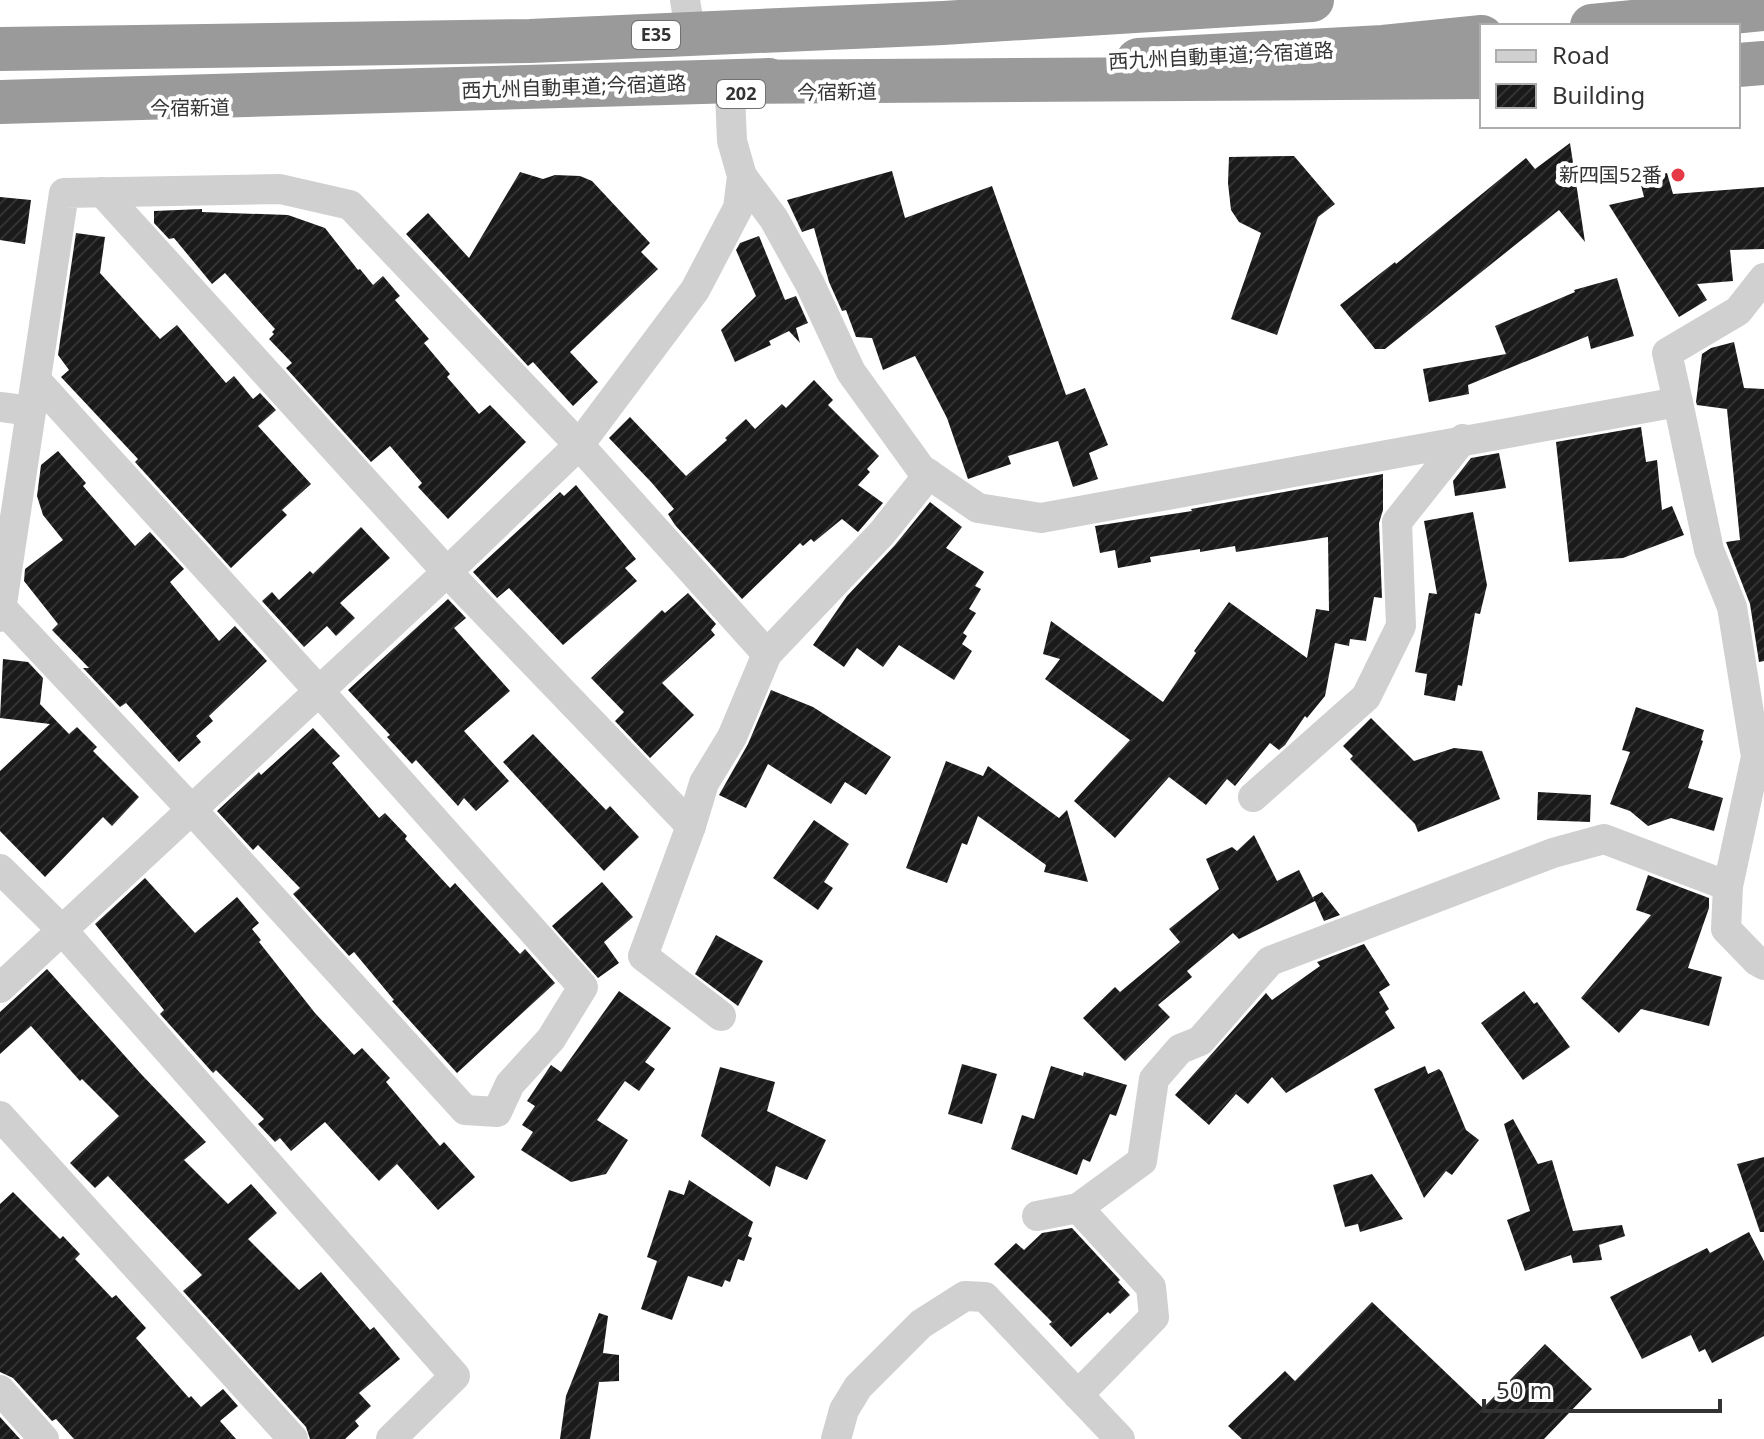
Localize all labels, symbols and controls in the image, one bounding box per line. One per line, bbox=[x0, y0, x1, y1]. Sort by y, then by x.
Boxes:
road number: E35 bbox=[632, 21, 680, 49]
legend bbox=[1480, 24, 1740, 128]
street label: 西九州自動車道;今宿道路 bbox=[1108, 36, 1334, 75]
text: Road bbox=[1552, 38, 1610, 71]
street label: 西九州自動車道;今宿道路 bbox=[461, 69, 687, 104]
street label: 今宿新道 bbox=[797, 77, 877, 106]
text: Building bbox=[1552, 78, 1645, 111]
road number: 202 bbox=[717, 80, 765, 108]
street label: 今宿新道 bbox=[150, 93, 230, 122]
place label: 新四国52番 bbox=[1559, 161, 1662, 188]
marker: 新四国52番 bbox=[1669, 166, 1687, 184]
scale bar bbox=[1484, 1363, 1720, 1413]
text: 50 m bbox=[1496, 1373, 1552, 1406]

